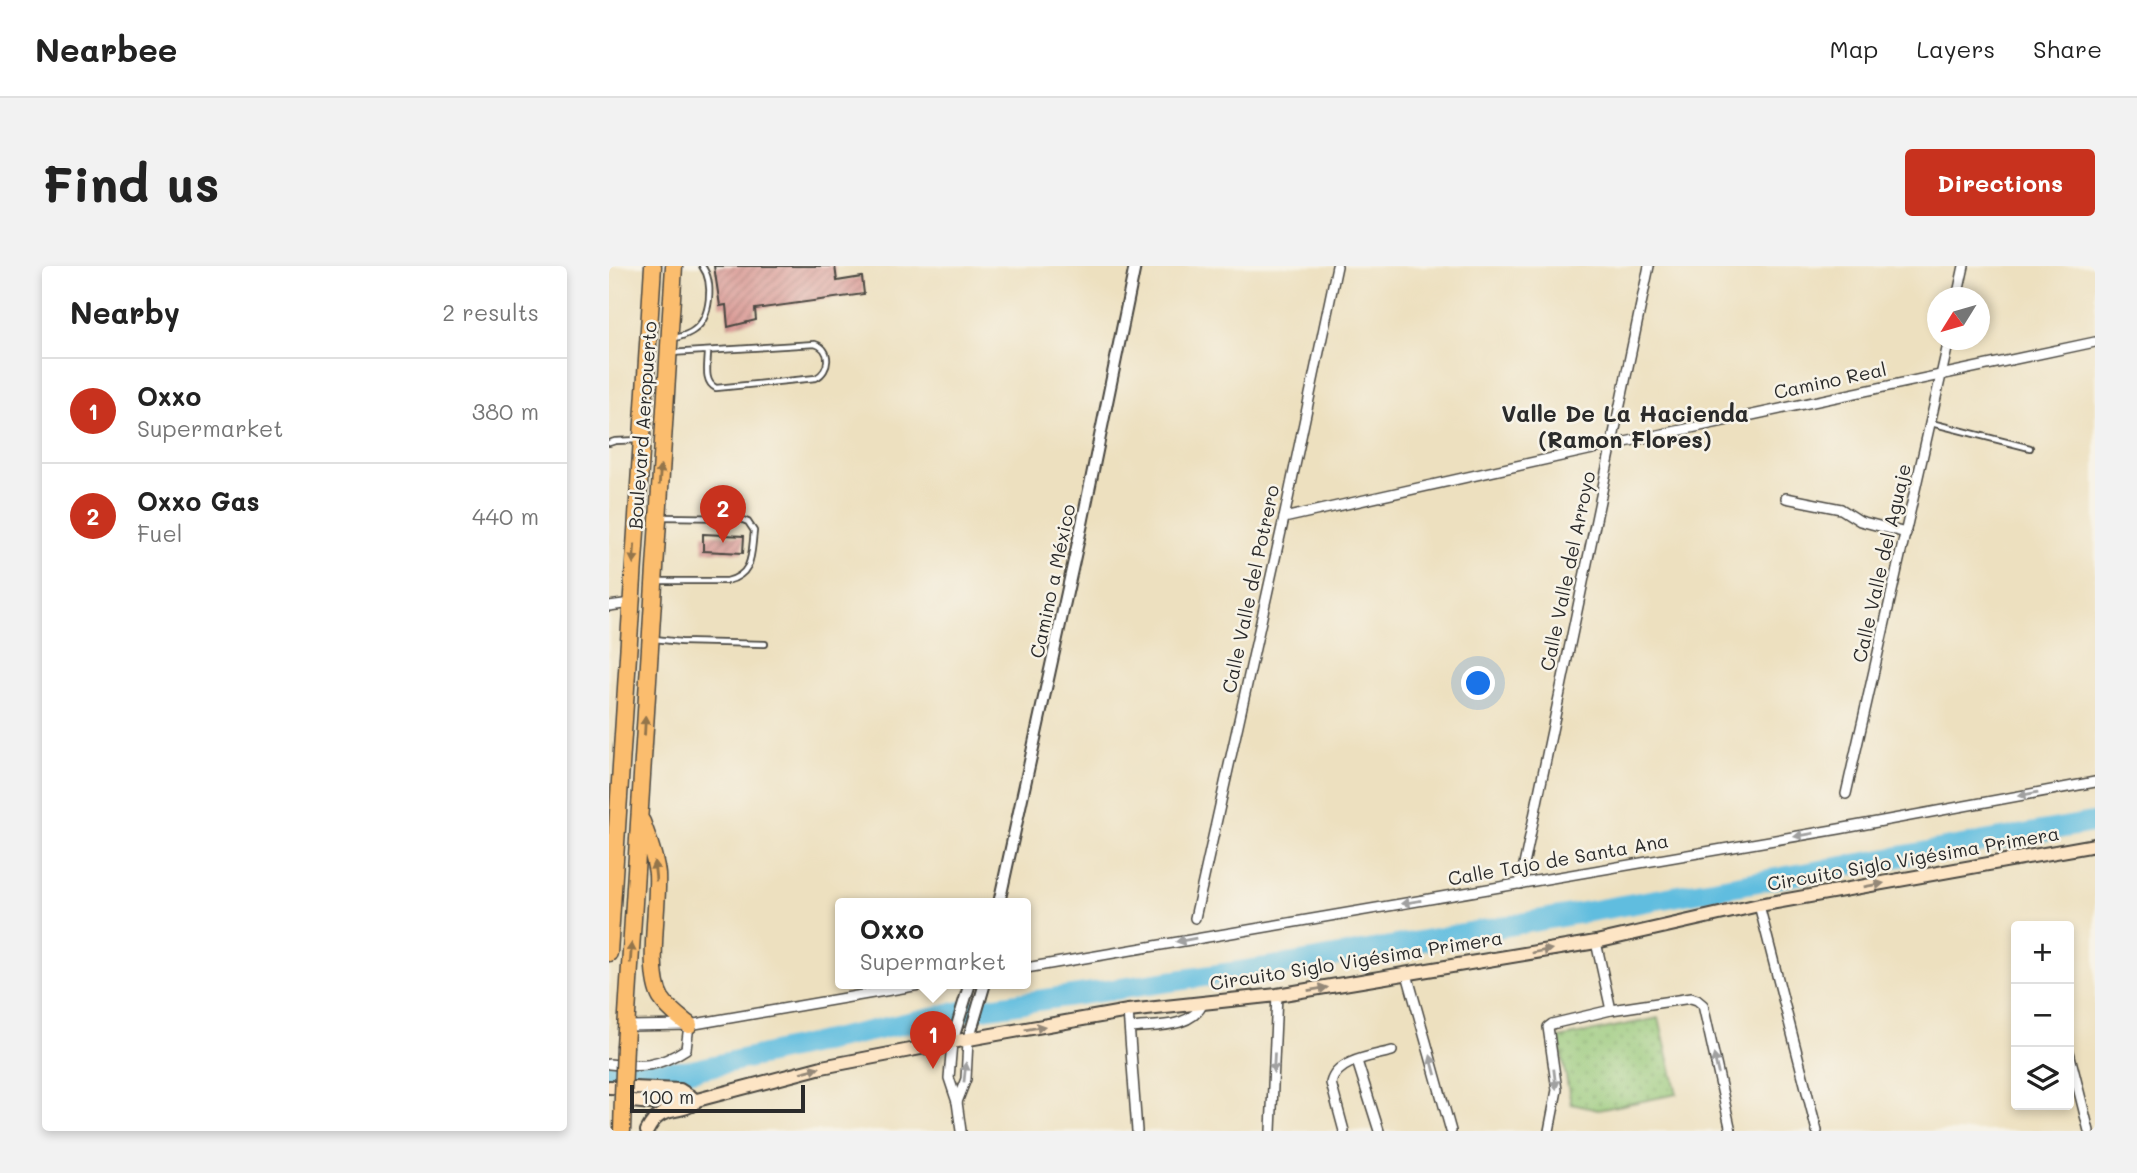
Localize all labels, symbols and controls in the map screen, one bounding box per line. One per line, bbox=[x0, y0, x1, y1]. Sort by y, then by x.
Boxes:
text: Nearbee bbox=[35, 27, 178, 70]
text: Map bbox=[1830, 33, 1878, 64]
text: Layers bbox=[1916, 33, 1995, 64]
text: Share bbox=[2033, 33, 2102, 64]
button: Directions bbox=[1905, 149, 2095, 216]
text: Find us bbox=[42, 151, 220, 214]
north arrow bbox=[1927, 287, 1990, 350]
text: Nearby bbox=[70, 292, 180, 332]
text: 2 results bbox=[442, 297, 539, 327]
street label: Boulevard Aeropuerto bbox=[622, 320, 662, 530]
street label: Camino Real bbox=[1771, 356, 1889, 404]
text: Oxxo bbox=[137, 379, 201, 413]
text: 1 bbox=[88, 396, 98, 426]
text: 380 m bbox=[472, 396, 539, 426]
district label: Valle De La Hacienda (Ramon Flores) bbox=[1501, 398, 1749, 454]
text: Supermarket bbox=[137, 413, 283, 443]
street label: Calle Valle del Aguaje bbox=[1846, 461, 1916, 665]
one-way arrow bbox=[654, 464, 665, 486]
street label: Calle Valle del Arroyo bbox=[1534, 469, 1600, 673]
street label: Calle Valle del Potrero bbox=[1216, 483, 1284, 695]
text: Oxxo Gas bbox=[137, 484, 260, 518]
pin: 2 bbox=[700, 485, 746, 543]
text: 2 bbox=[87, 501, 99, 531]
text: 440 m bbox=[472, 501, 539, 531]
street label: Camino a México bbox=[1023, 502, 1081, 660]
text: Fuel bbox=[137, 518, 182, 548]
one-way arrow bbox=[628, 543, 639, 565]
your location bbox=[1461, 666, 1495, 700]
one-way arrow bbox=[640, 715, 651, 737]
one-way arrow bbox=[2017, 789, 2039, 800]
street label: Circuito Siglo Vigésima Primera bbox=[1765, 820, 2061, 896]
street label: Calle Tajo de Santa Ana bbox=[1446, 827, 1670, 891]
one-way arrow bbox=[1793, 830, 1815, 841]
one-way arrow bbox=[650, 860, 661, 882]
one-way arrow bbox=[1863, 879, 1885, 890]
one-way arrow bbox=[1400, 897, 1422, 908]
popup bbox=[835, 898, 1031, 989]
text: Oxxo bbox=[860, 912, 924, 946]
map controls bbox=[2011, 921, 2074, 1110]
button: + bbox=[2011, 921, 2074, 984]
street label: Circuito Siglo Vigésima Primera bbox=[1208, 924, 1504, 996]
one-way arrow bbox=[1175, 934, 1197, 945]
one-way arrow bbox=[626, 942, 637, 964]
one-way arrow bbox=[1531, 945, 1553, 956]
text: Supermarket bbox=[860, 946, 1006, 976]
one-way arrow bbox=[1307, 983, 1329, 994]
button: − bbox=[2011, 984, 2074, 1047]
pin: 1 bbox=[910, 1011, 956, 1069]
one-way arrow bbox=[1024, 1023, 1046, 1034]
button: layers bbox=[2011, 1047, 2074, 1110]
one-way arrow bbox=[1268, 1052, 1279, 1074]
one-way arrow bbox=[1710, 1053, 1721, 1075]
one-way arrow bbox=[1427, 1054, 1437, 1075]
one-way arrow bbox=[960, 1061, 971, 1083]
one-way arrow bbox=[800, 1065, 821, 1075]
one-way arrow bbox=[1550, 1068, 1561, 1090]
scale bar bbox=[630, 1082, 805, 1114]
text: 100 m bbox=[641, 1084, 694, 1109]

